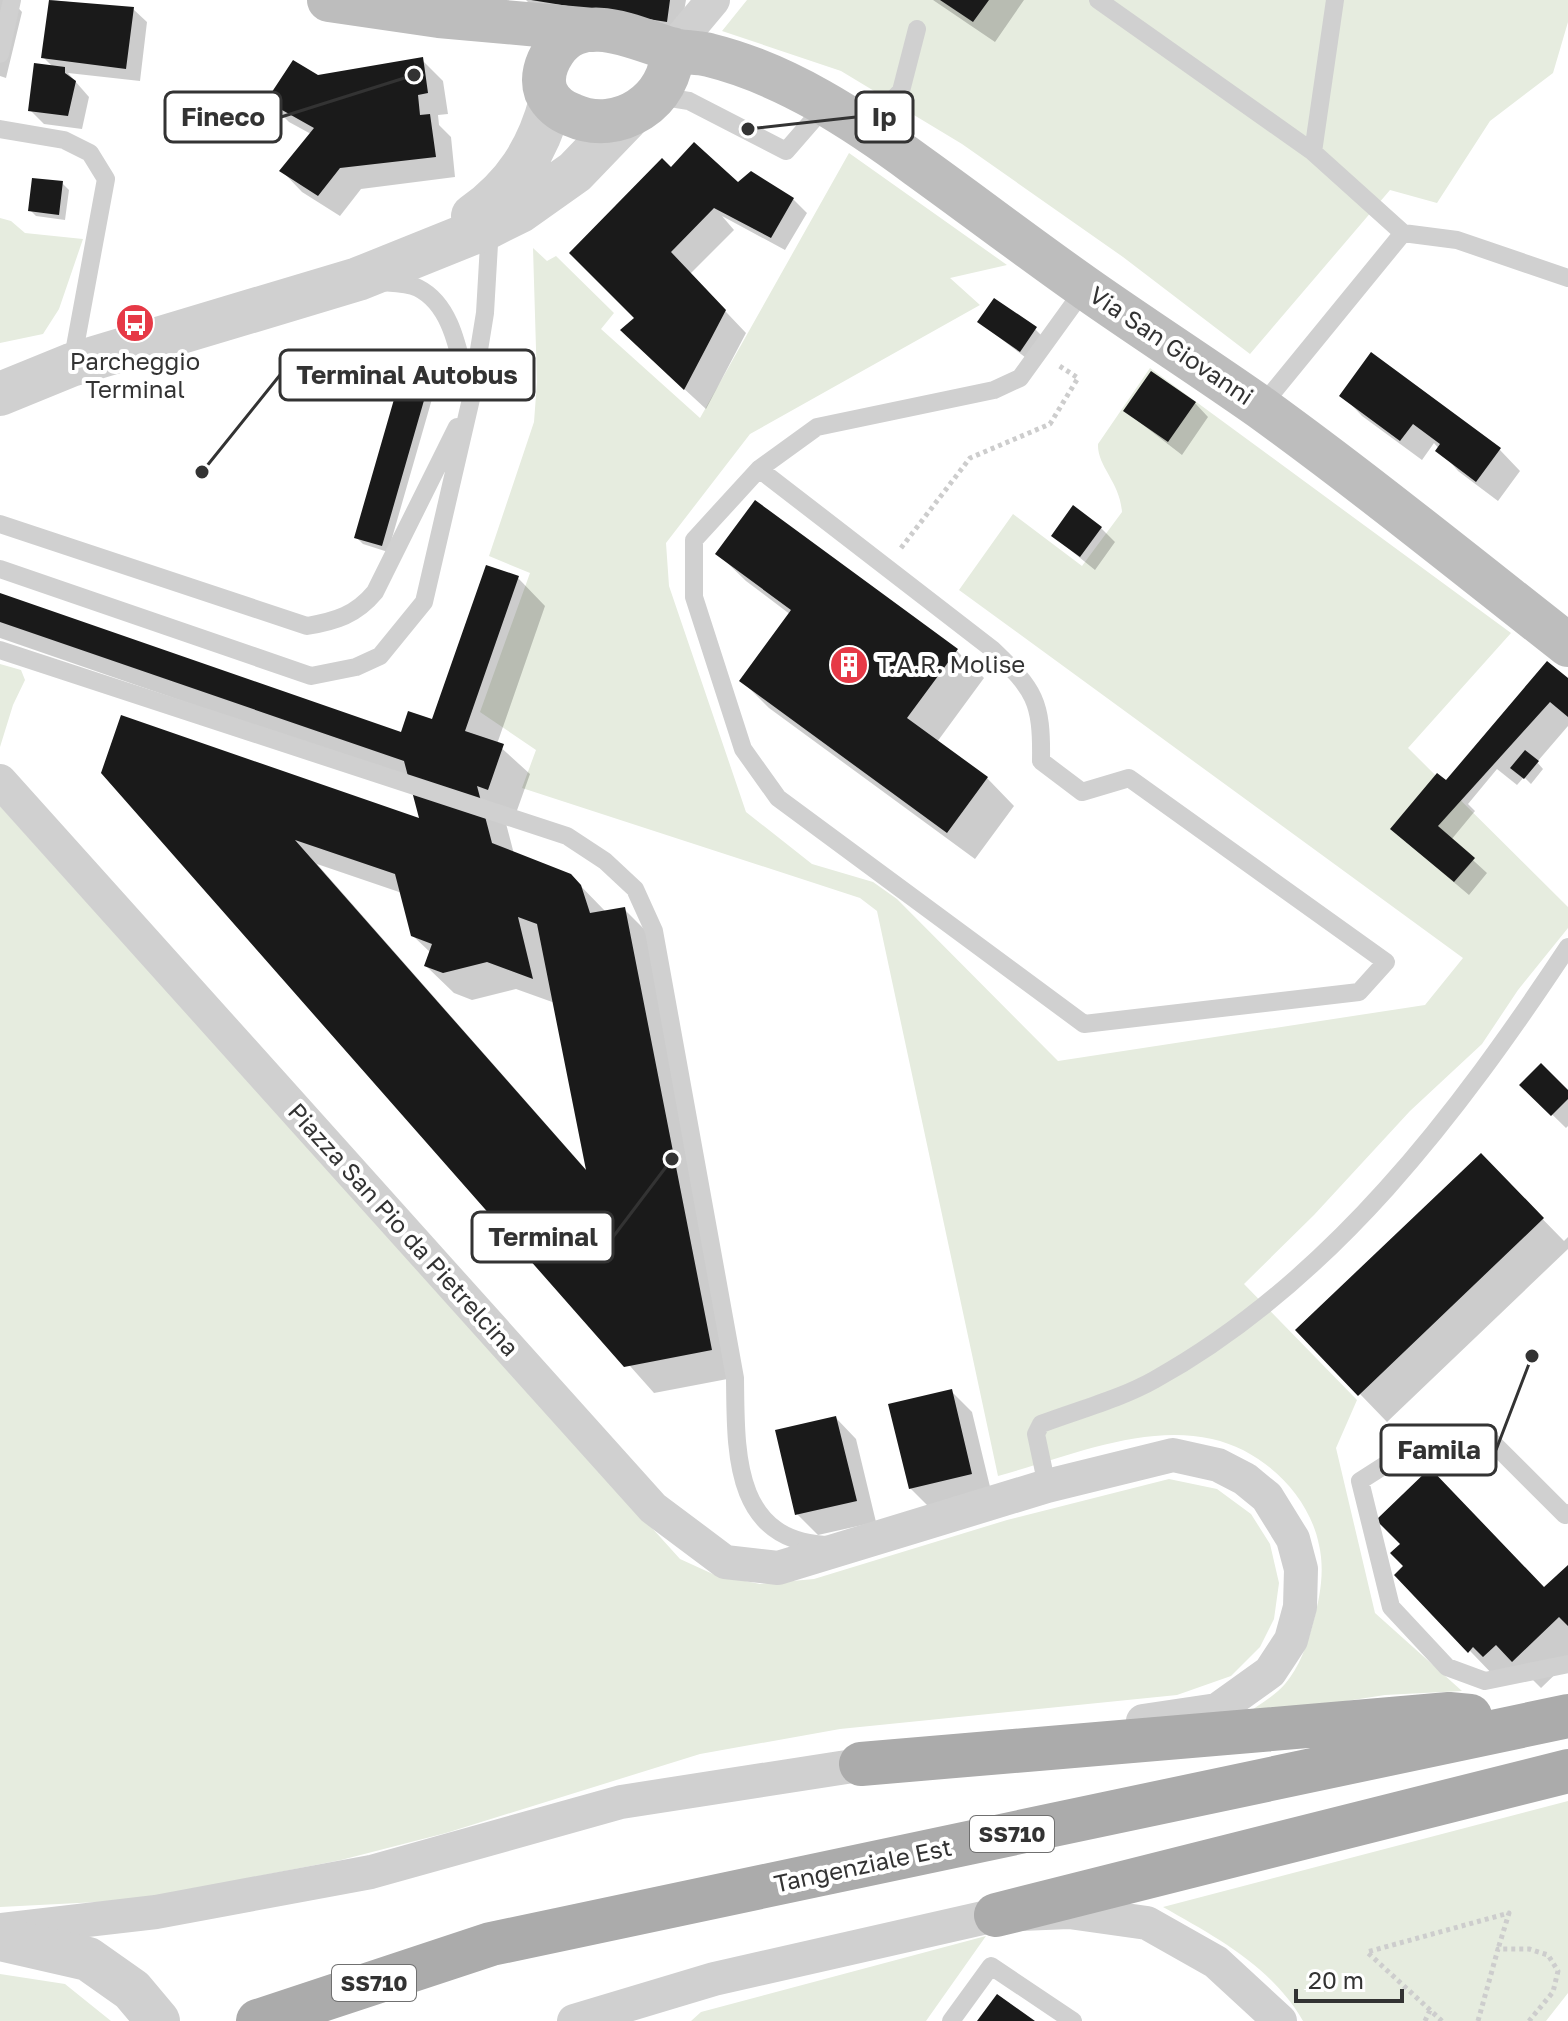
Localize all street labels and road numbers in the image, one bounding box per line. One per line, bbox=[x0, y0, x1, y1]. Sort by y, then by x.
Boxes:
street label: Via San Giovanni bbox=[1084, 279, 1259, 410]
street label: Piazza San Pio da Pietrelcina bbox=[283, 1096, 525, 1362]
road number: SS710 bbox=[970, 1816, 1054, 1852]
street label: Tangenziale Est bbox=[771, 1832, 954, 1898]
road number: SS710 bbox=[332, 1965, 416, 2001]

